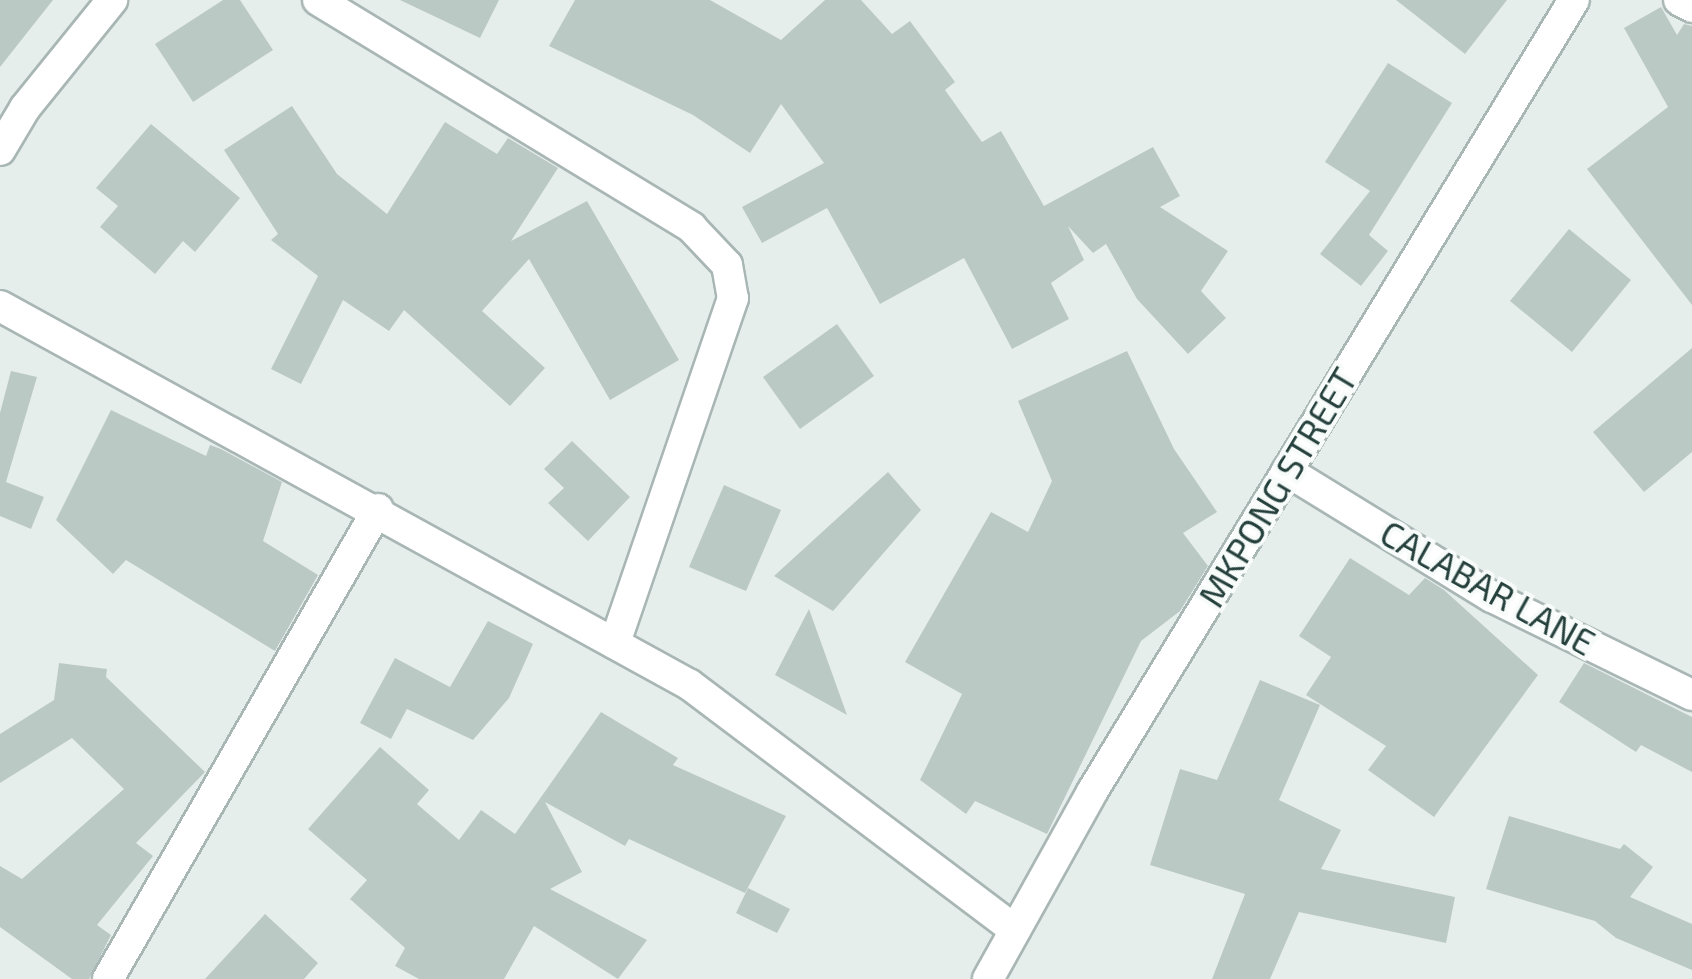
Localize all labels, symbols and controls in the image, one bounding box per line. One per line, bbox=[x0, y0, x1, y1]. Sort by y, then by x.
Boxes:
street label: MKPONG STREET bbox=[1189, 360, 1365, 614]
street label: CALABAR LANE bbox=[1374, 511, 1602, 663]

